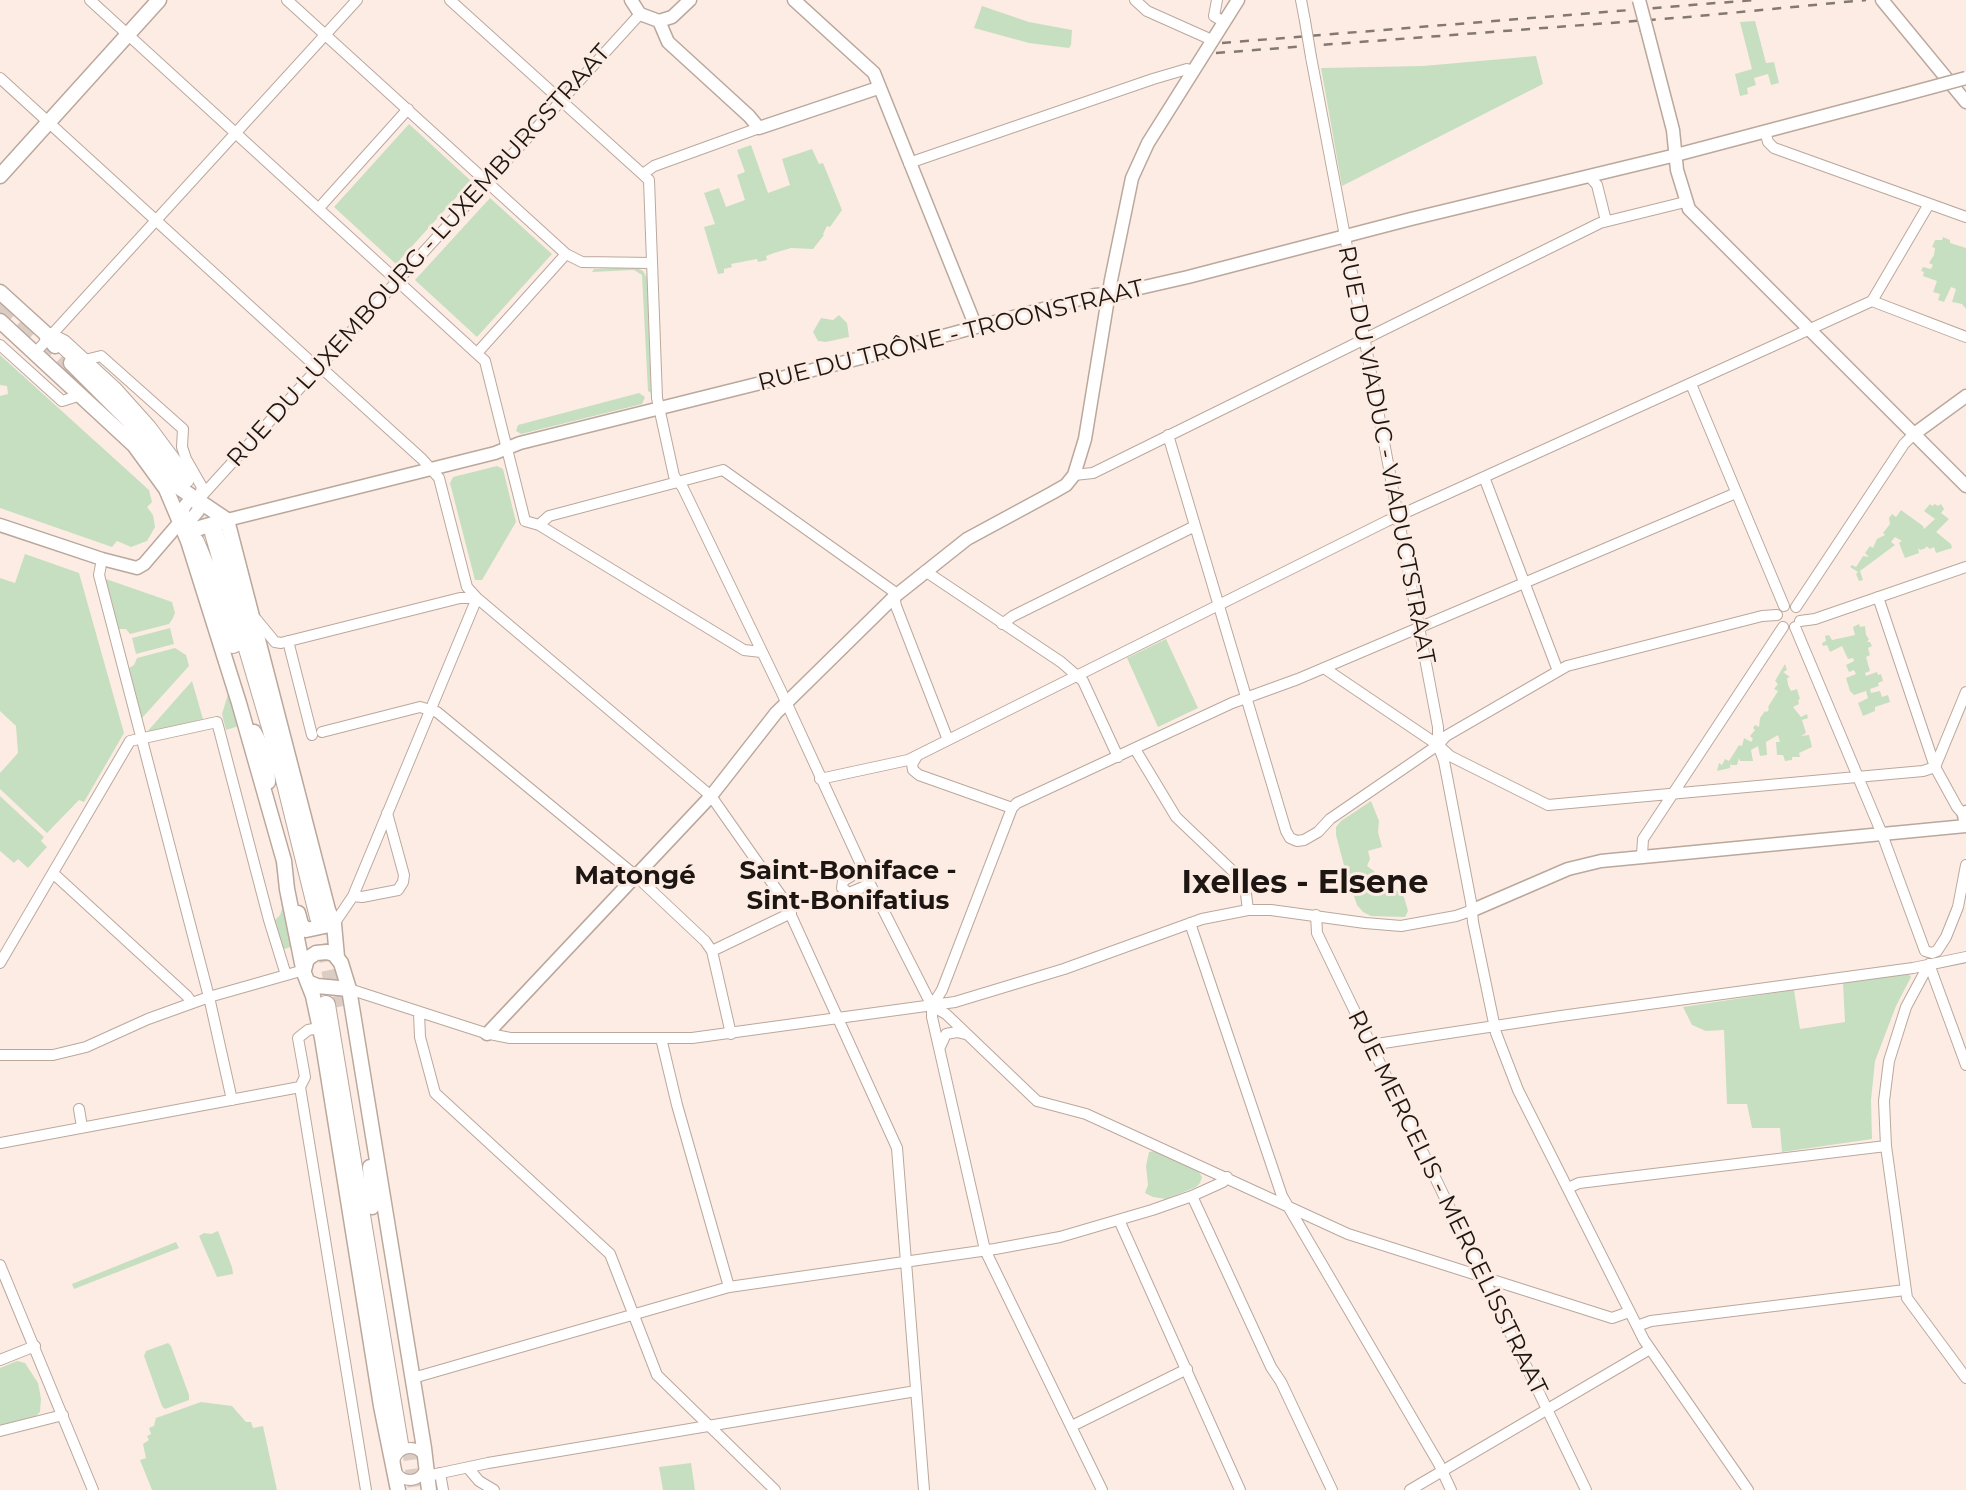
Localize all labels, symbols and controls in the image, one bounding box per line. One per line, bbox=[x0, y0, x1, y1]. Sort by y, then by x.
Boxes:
street label: RUE DU LUXEMBOURG - LUXEMBURGSTRAAT bbox=[221, 39, 617, 473]
street label: RUE DU VIADUC - VIADUCTSTRAAT bbox=[1331, 243, 1441, 667]
street label: RUE DU TRÔNE - TROONSTRAAT bbox=[755, 274, 1147, 398]
district label: Saint-Boniface - Sint-Bonifatius bbox=[739, 855, 957, 917]
district label: Matongé bbox=[574, 860, 696, 892]
district label: Ixelles - Elsene bbox=[1182, 865, 1428, 903]
street label: RUE MERCELIS - MERCELISSTRAAT bbox=[1341, 1006, 1553, 1400]

